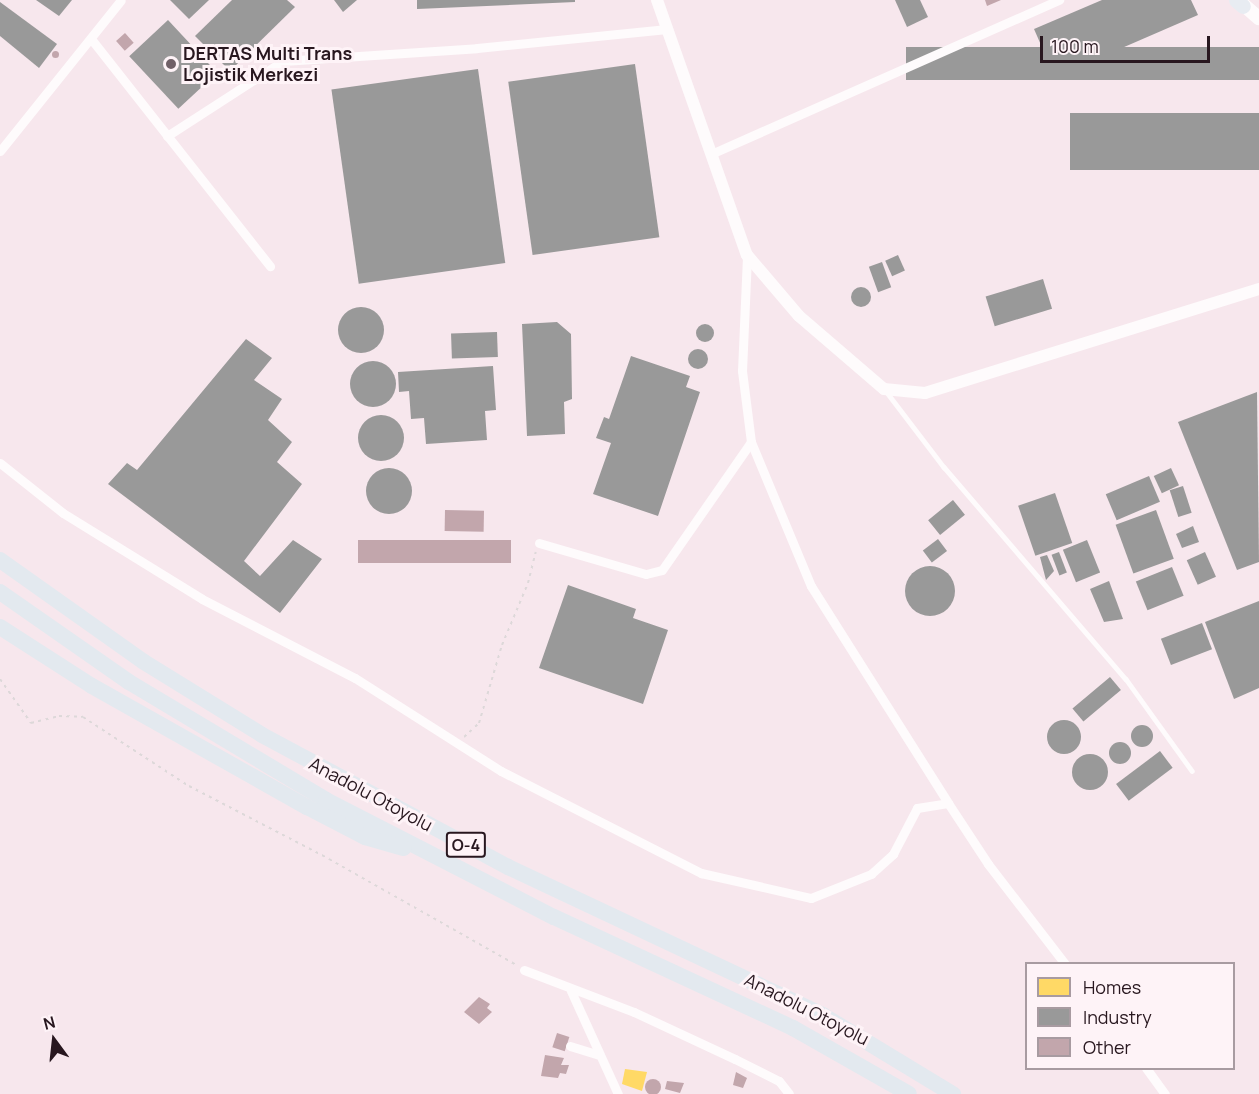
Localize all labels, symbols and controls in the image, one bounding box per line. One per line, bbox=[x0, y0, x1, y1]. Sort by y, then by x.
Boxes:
scale bar bbox=[1043, 24, 1212, 62]
text: 100 m bbox=[1051, 34, 1099, 58]
place label: DERTAS Multi Trans Lojistik Merkezi bbox=[183, 43, 352, 86]
marker: DERTAS Multi Trans Lojistik Merkezi bbox=[164, 57, 178, 71]
street label: Anadolu Otoyolu bbox=[306, 752, 436, 836]
road number: O-4 bbox=[445, 832, 487, 858]
legend bbox=[1025, 962, 1235, 1070]
street label: Anadolu Otoyolu bbox=[741, 968, 873, 1050]
text: Homes bbox=[1083, 975, 1141, 999]
text: Industry bbox=[1083, 1005, 1152, 1029]
north arrow bbox=[24, 1010, 84, 1070]
text: N bbox=[41, 1010, 58, 1035]
text: Other bbox=[1083, 1035, 1131, 1059]

